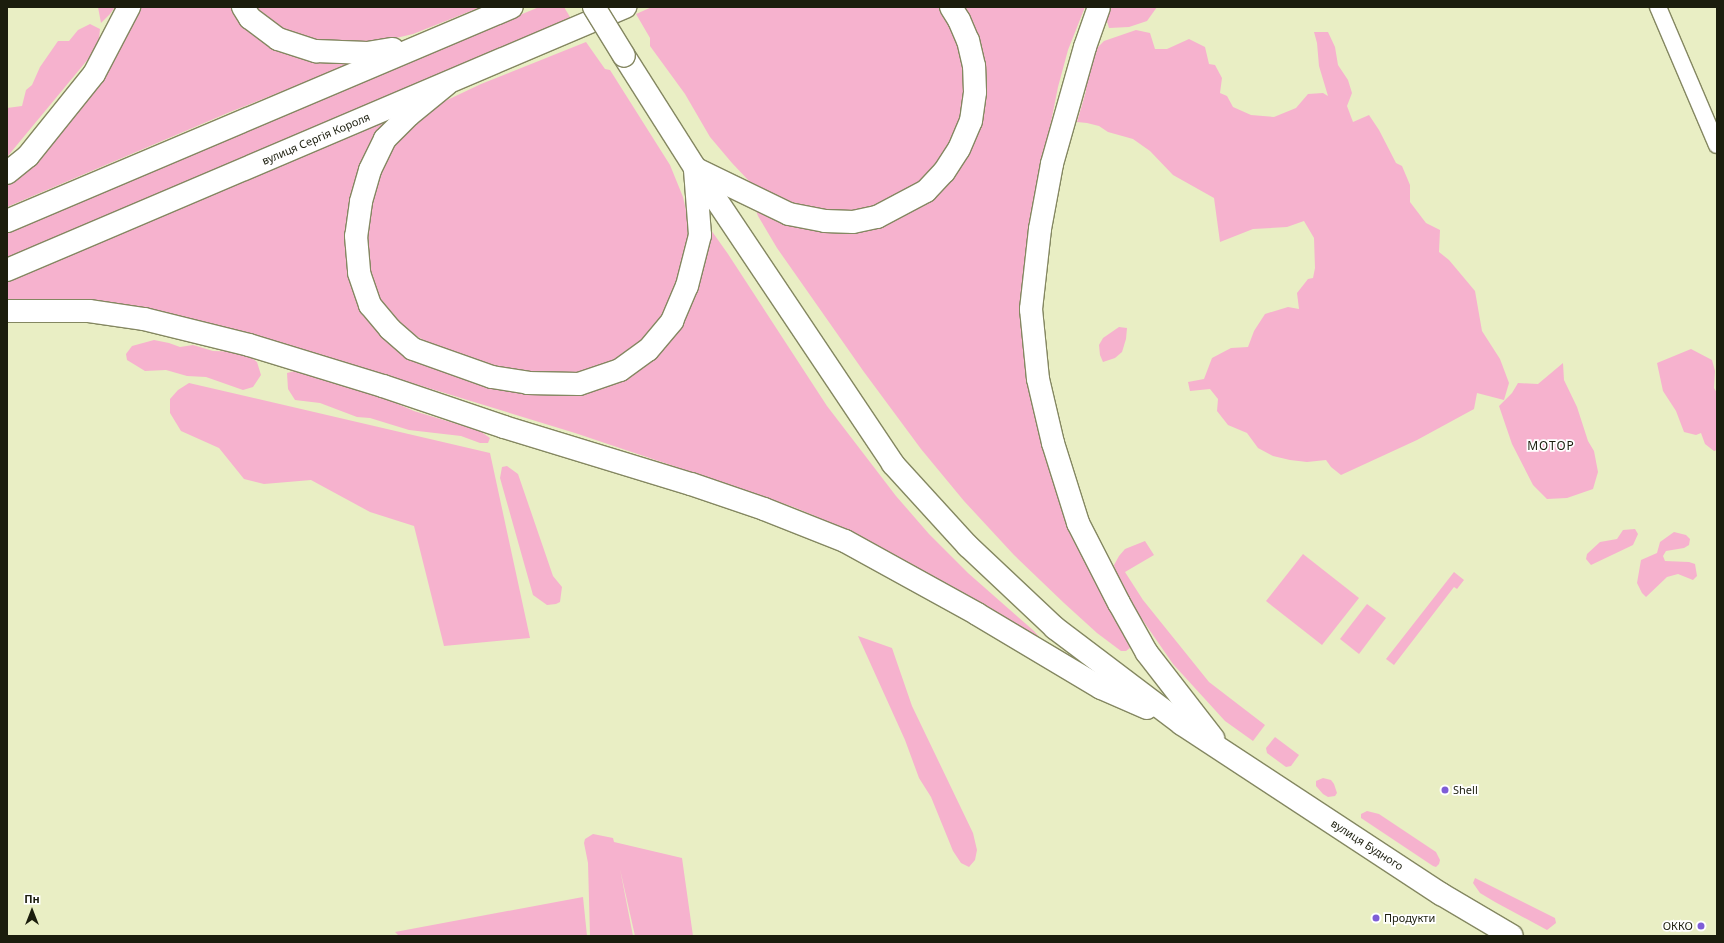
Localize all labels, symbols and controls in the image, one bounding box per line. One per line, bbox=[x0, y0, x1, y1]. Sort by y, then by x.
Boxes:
street label: вулиця Сергія Короля bbox=[260, 110, 372, 168]
district label: МОТОР bbox=[1527, 439, 1575, 453]
place label: Shell bbox=[1453, 783, 1478, 797]
marker: Shell bbox=[1440, 785, 1450, 795]
street label: вулиця Будного bbox=[1328, 817, 1406, 873]
north arrow bbox=[12, 891, 52, 931]
text: Пн bbox=[24, 891, 40, 906]
place label: Продукти bbox=[1384, 911, 1435, 925]
marker: Продукти bbox=[1371, 913, 1381, 923]
place label: ОККО bbox=[1663, 919, 1693, 933]
marker: ОККО bbox=[1696, 921, 1706, 931]

